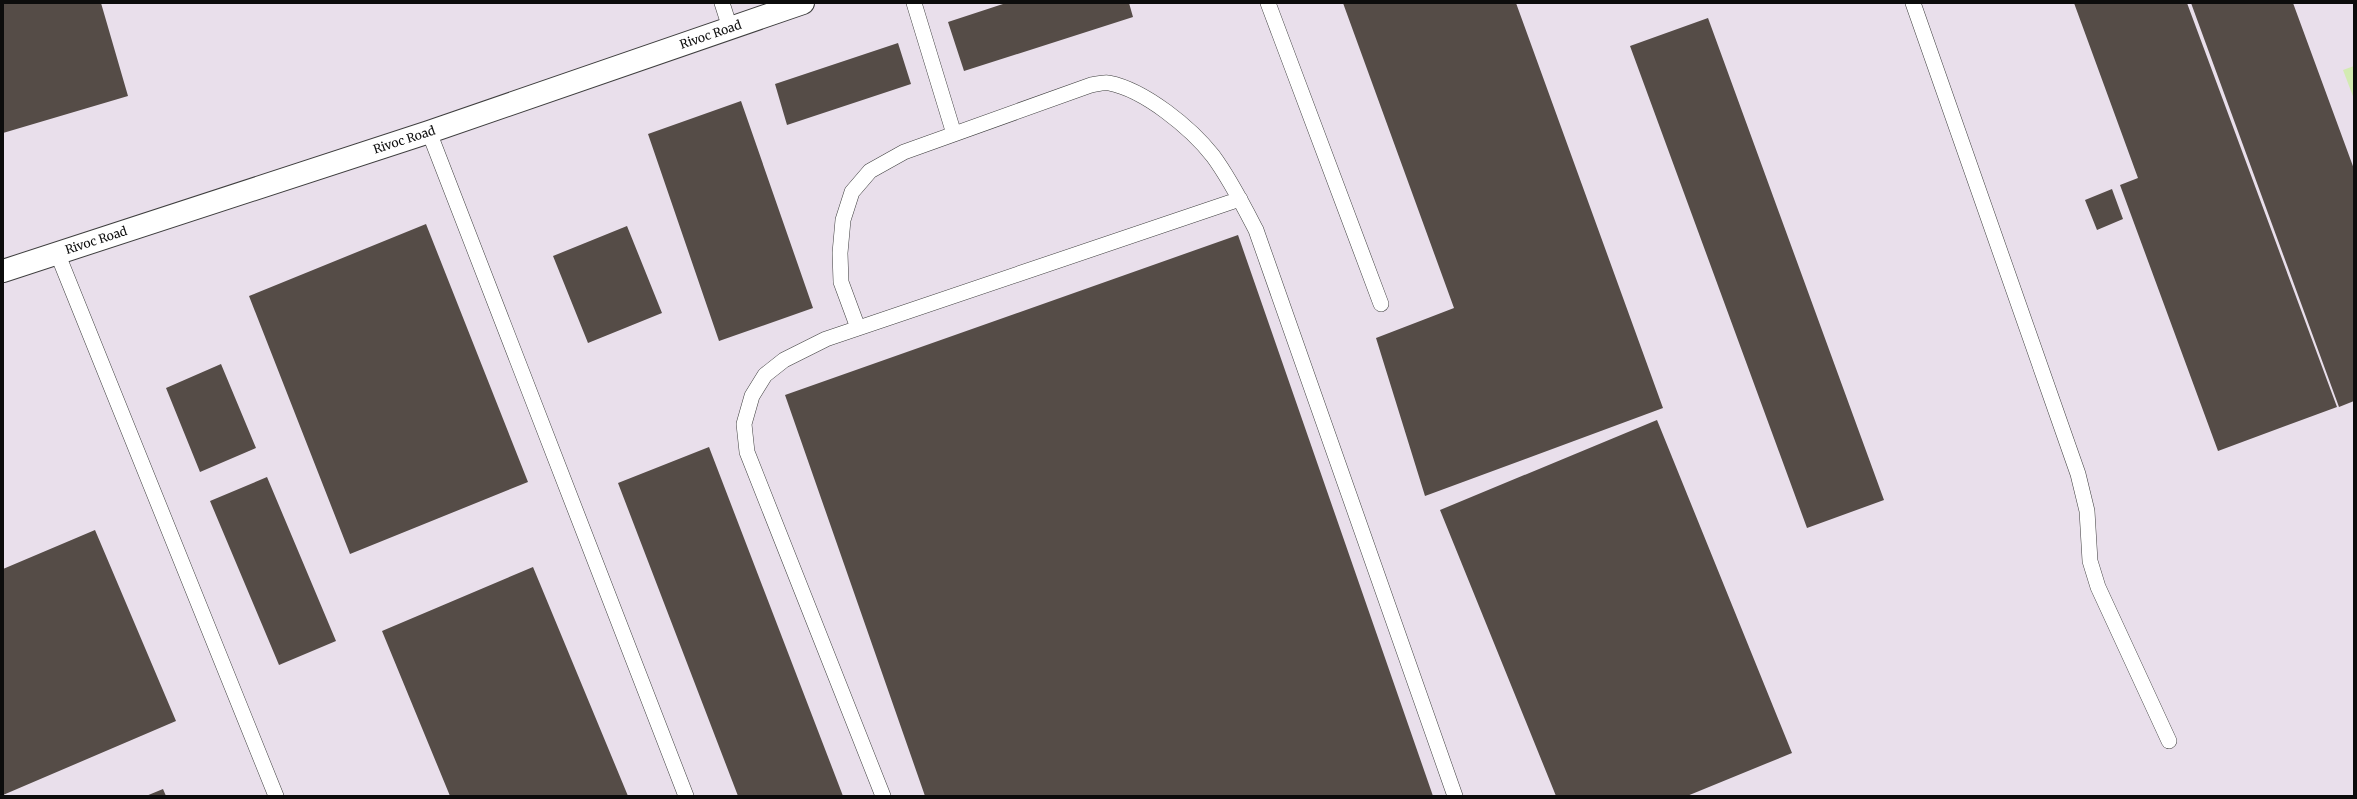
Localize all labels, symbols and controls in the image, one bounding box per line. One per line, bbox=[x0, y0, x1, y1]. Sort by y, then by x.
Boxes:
street label: Rivoc Road bbox=[678, 17, 743, 52]
street label: Rivoc Road bbox=[371, 122, 437, 157]
street label: Rivoc Road bbox=[63, 223, 129, 257]

